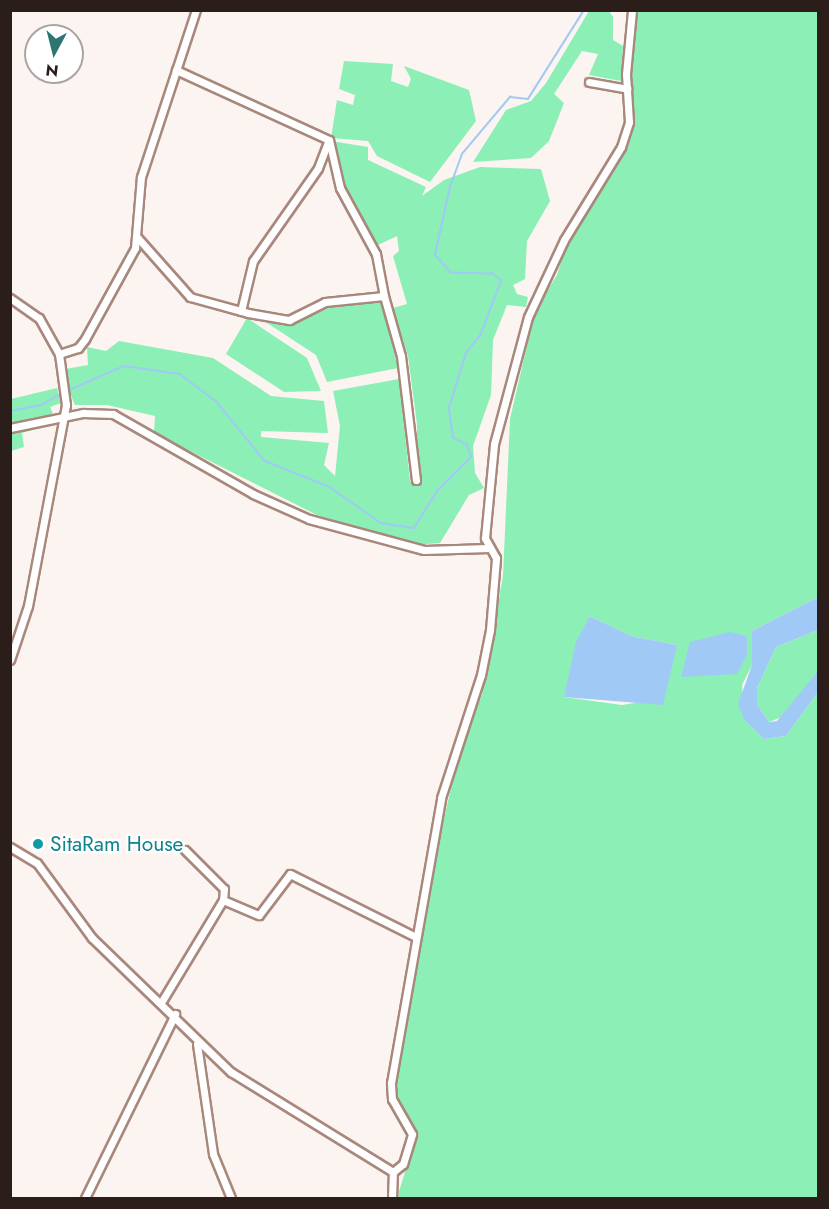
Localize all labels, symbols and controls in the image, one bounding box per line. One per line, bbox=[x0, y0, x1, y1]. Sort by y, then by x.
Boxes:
north arrow bbox=[24, 24, 84, 84]
text: N bbox=[44, 58, 60, 83]
place label: SitaRam House bbox=[50, 831, 183, 857]
marker: SitaRam House bbox=[31, 837, 45, 851]

